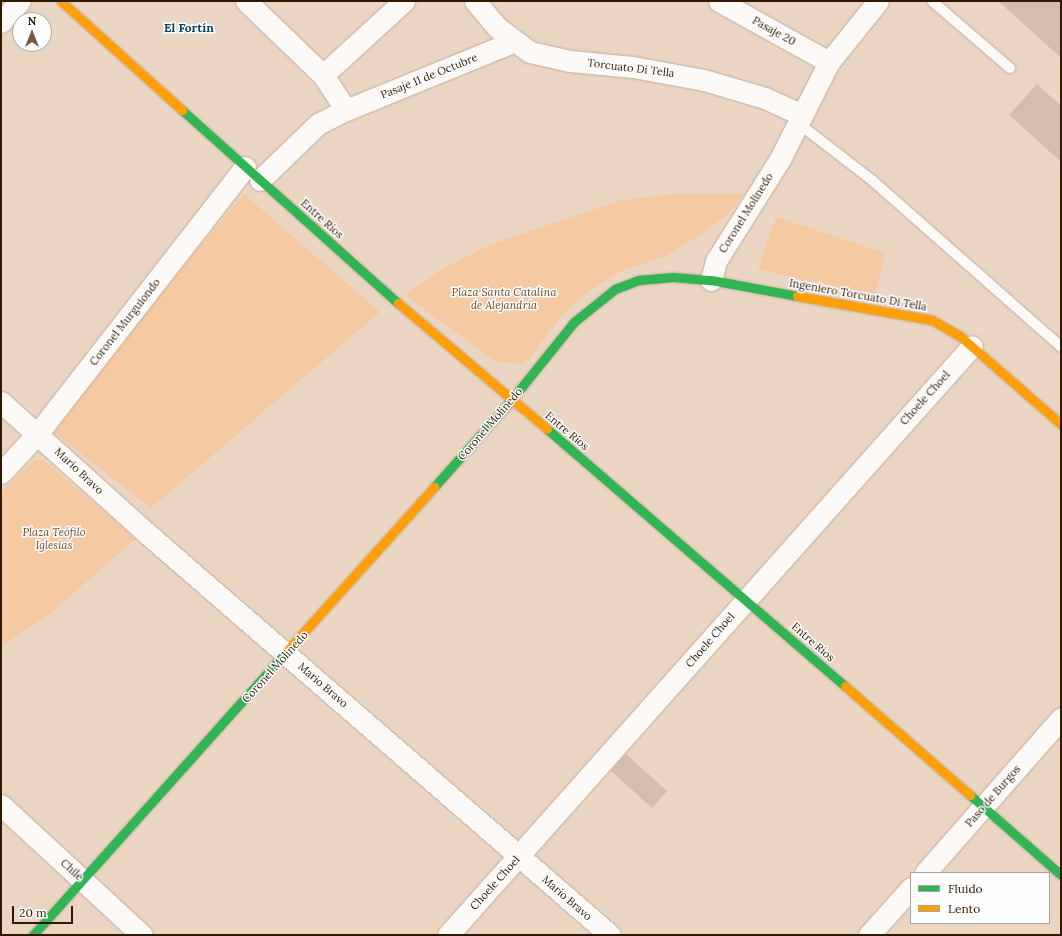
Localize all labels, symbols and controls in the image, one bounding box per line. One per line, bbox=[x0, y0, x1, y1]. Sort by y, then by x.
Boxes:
north arrow bbox=[12, 12, 52, 52]
text: N bbox=[28, 14, 36, 28]
street label: Pasaje 20 bbox=[750, 14, 798, 48]
district label: El Fortín bbox=[164, 21, 214, 35]
street label: Pasaje 11 de Octubre bbox=[379, 51, 479, 101]
street label: Torcuato Di Tella bbox=[587, 56, 675, 80]
street label: Coronel Molinedo bbox=[716, 171, 776, 255]
street label: Entre Ríos bbox=[298, 196, 346, 242]
street label: Coronel Murguiondo bbox=[87, 276, 163, 368]
street label: Ingeniero Torcuato Di Tella bbox=[788, 276, 928, 314]
park label: Plaza Santa Catalina de Alejandría bbox=[452, 286, 556, 312]
street label: Choele Choel bbox=[897, 368, 953, 428]
street label: Coronel Molinedo bbox=[455, 385, 525, 463]
street label: Entre Ríos bbox=[543, 409, 591, 453]
street label: Mario Bravo bbox=[52, 445, 106, 497]
park label: Plaza Teófilo Iglesias bbox=[22, 526, 86, 552]
street label: Choele Choel bbox=[683, 610, 737, 670]
street label: Entre Ríos bbox=[789, 620, 837, 664]
street label: Coronel Molinedo bbox=[239, 628, 311, 706]
street label: Mario Bravo bbox=[295, 660, 351, 710]
street label: Paso de Burgos bbox=[963, 762, 1023, 830]
street label: Choele Choel bbox=[467, 853, 523, 913]
street label: Chile bbox=[58, 856, 86, 884]
legend bbox=[910, 872, 1050, 924]
street label: Mario Bravo bbox=[539, 873, 595, 923]
text: Fluido bbox=[948, 881, 983, 896]
scale bar bbox=[14, 898, 75, 924]
text: Lento bbox=[948, 901, 980, 916]
text: 20 m bbox=[19, 905, 47, 920]

